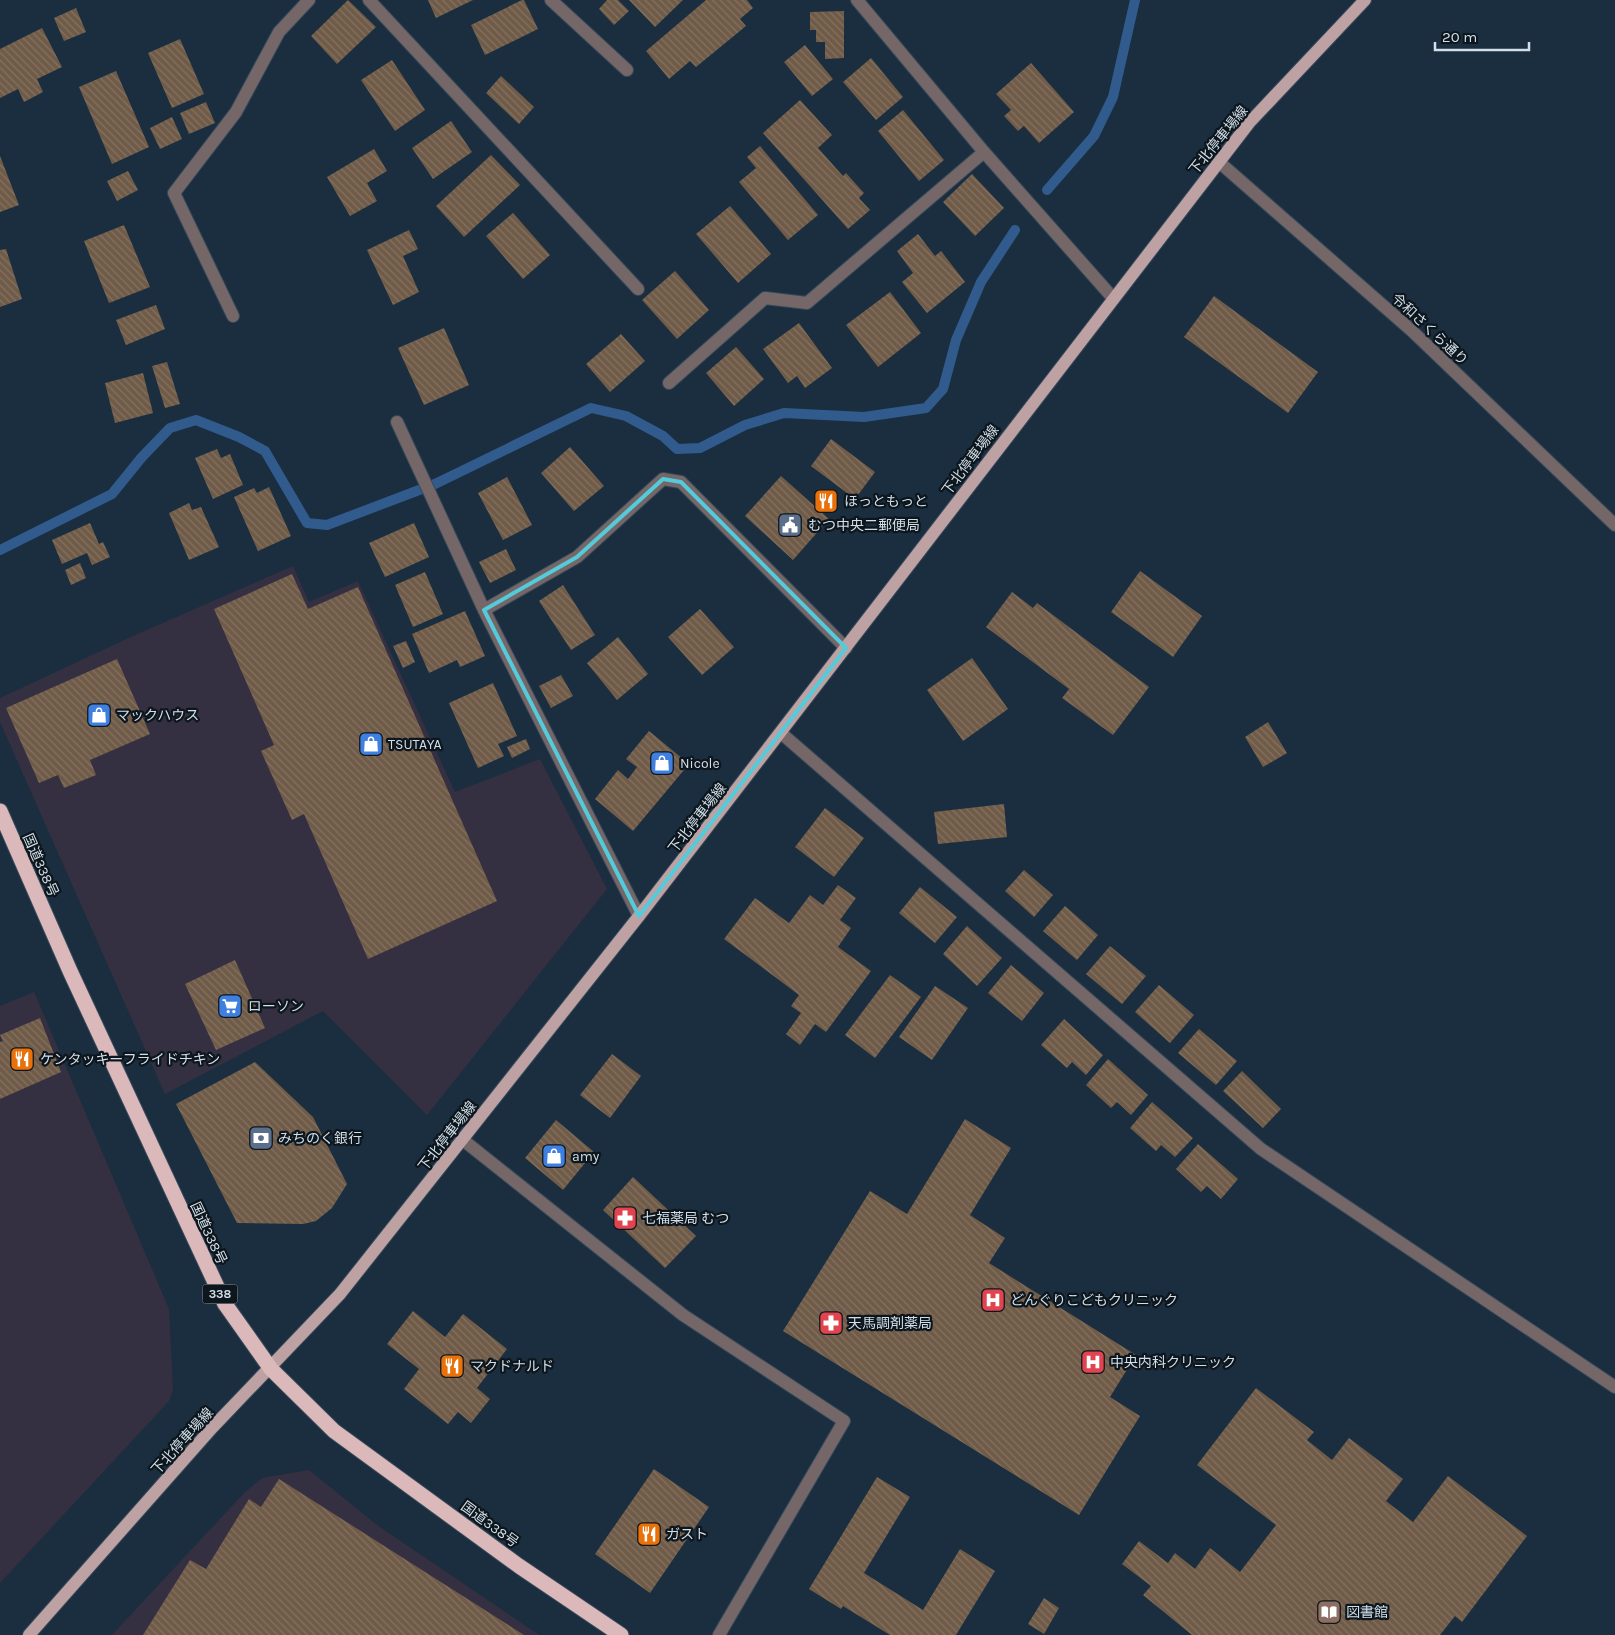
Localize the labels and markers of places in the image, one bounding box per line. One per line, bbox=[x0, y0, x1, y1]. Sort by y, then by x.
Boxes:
restaurant icon: ほっともっと bbox=[813, 488, 839, 514]
place label: ほっともっと bbox=[844, 493, 928, 510]
public building icon: むつ中央二郵便局 bbox=[777, 512, 803, 538]
place label: むつ中央二郵便局 bbox=[808, 517, 920, 534]
shop icon: マックハウス bbox=[86, 702, 112, 728]
place label: マックハウス bbox=[116, 707, 199, 724]
shop icon: TSUTAYA bbox=[358, 731, 384, 757]
place label: TSUTAYA bbox=[388, 736, 441, 753]
shop icon: Nicole bbox=[649, 750, 675, 776]
place label: Nicole bbox=[680, 755, 720, 772]
supermarket icon: ローソン bbox=[217, 993, 243, 1019]
place label: ローソン bbox=[248, 998, 304, 1015]
restaurant icon: ケンタッキーフライドチキン bbox=[9, 1046, 35, 1072]
place label: ケンタッキーフライドチキン bbox=[40, 1051, 220, 1068]
bank icon: みちのく銀行 bbox=[248, 1125, 274, 1151]
place label: みちのく銀行 bbox=[278, 1130, 362, 1147]
shop icon: amy bbox=[541, 1143, 567, 1169]
place label: amy bbox=[572, 1148, 600, 1165]
pharmacy icon: 七福薬局 むつ bbox=[612, 1205, 638, 1231]
place label: 七福薬局 むつ bbox=[642, 1210, 729, 1227]
hospital icon: どんぐりこどもクリニック bbox=[980, 1287, 1006, 1313]
place label: どんぐりこどもクリニック bbox=[1010, 1292, 1178, 1309]
pharmacy icon: 天馬調剤薬局 bbox=[818, 1310, 844, 1336]
place label: 天馬調剤薬局 bbox=[848, 1315, 932, 1332]
hospital icon: 中央内科クリニック bbox=[1080, 1349, 1106, 1375]
restaurant icon: マクドナルド bbox=[439, 1353, 465, 1379]
place label: 中央内科クリニック bbox=[1110, 1354, 1236, 1371]
place label: マクドナルド bbox=[470, 1358, 554, 1375]
restaurant icon: ガスト bbox=[636, 1521, 662, 1547]
place label: ガスト bbox=[666, 1526, 708, 1543]
library icon: 図書館 bbox=[1316, 1599, 1342, 1625]
place label: 図書館 bbox=[1346, 1604, 1388, 1621]

